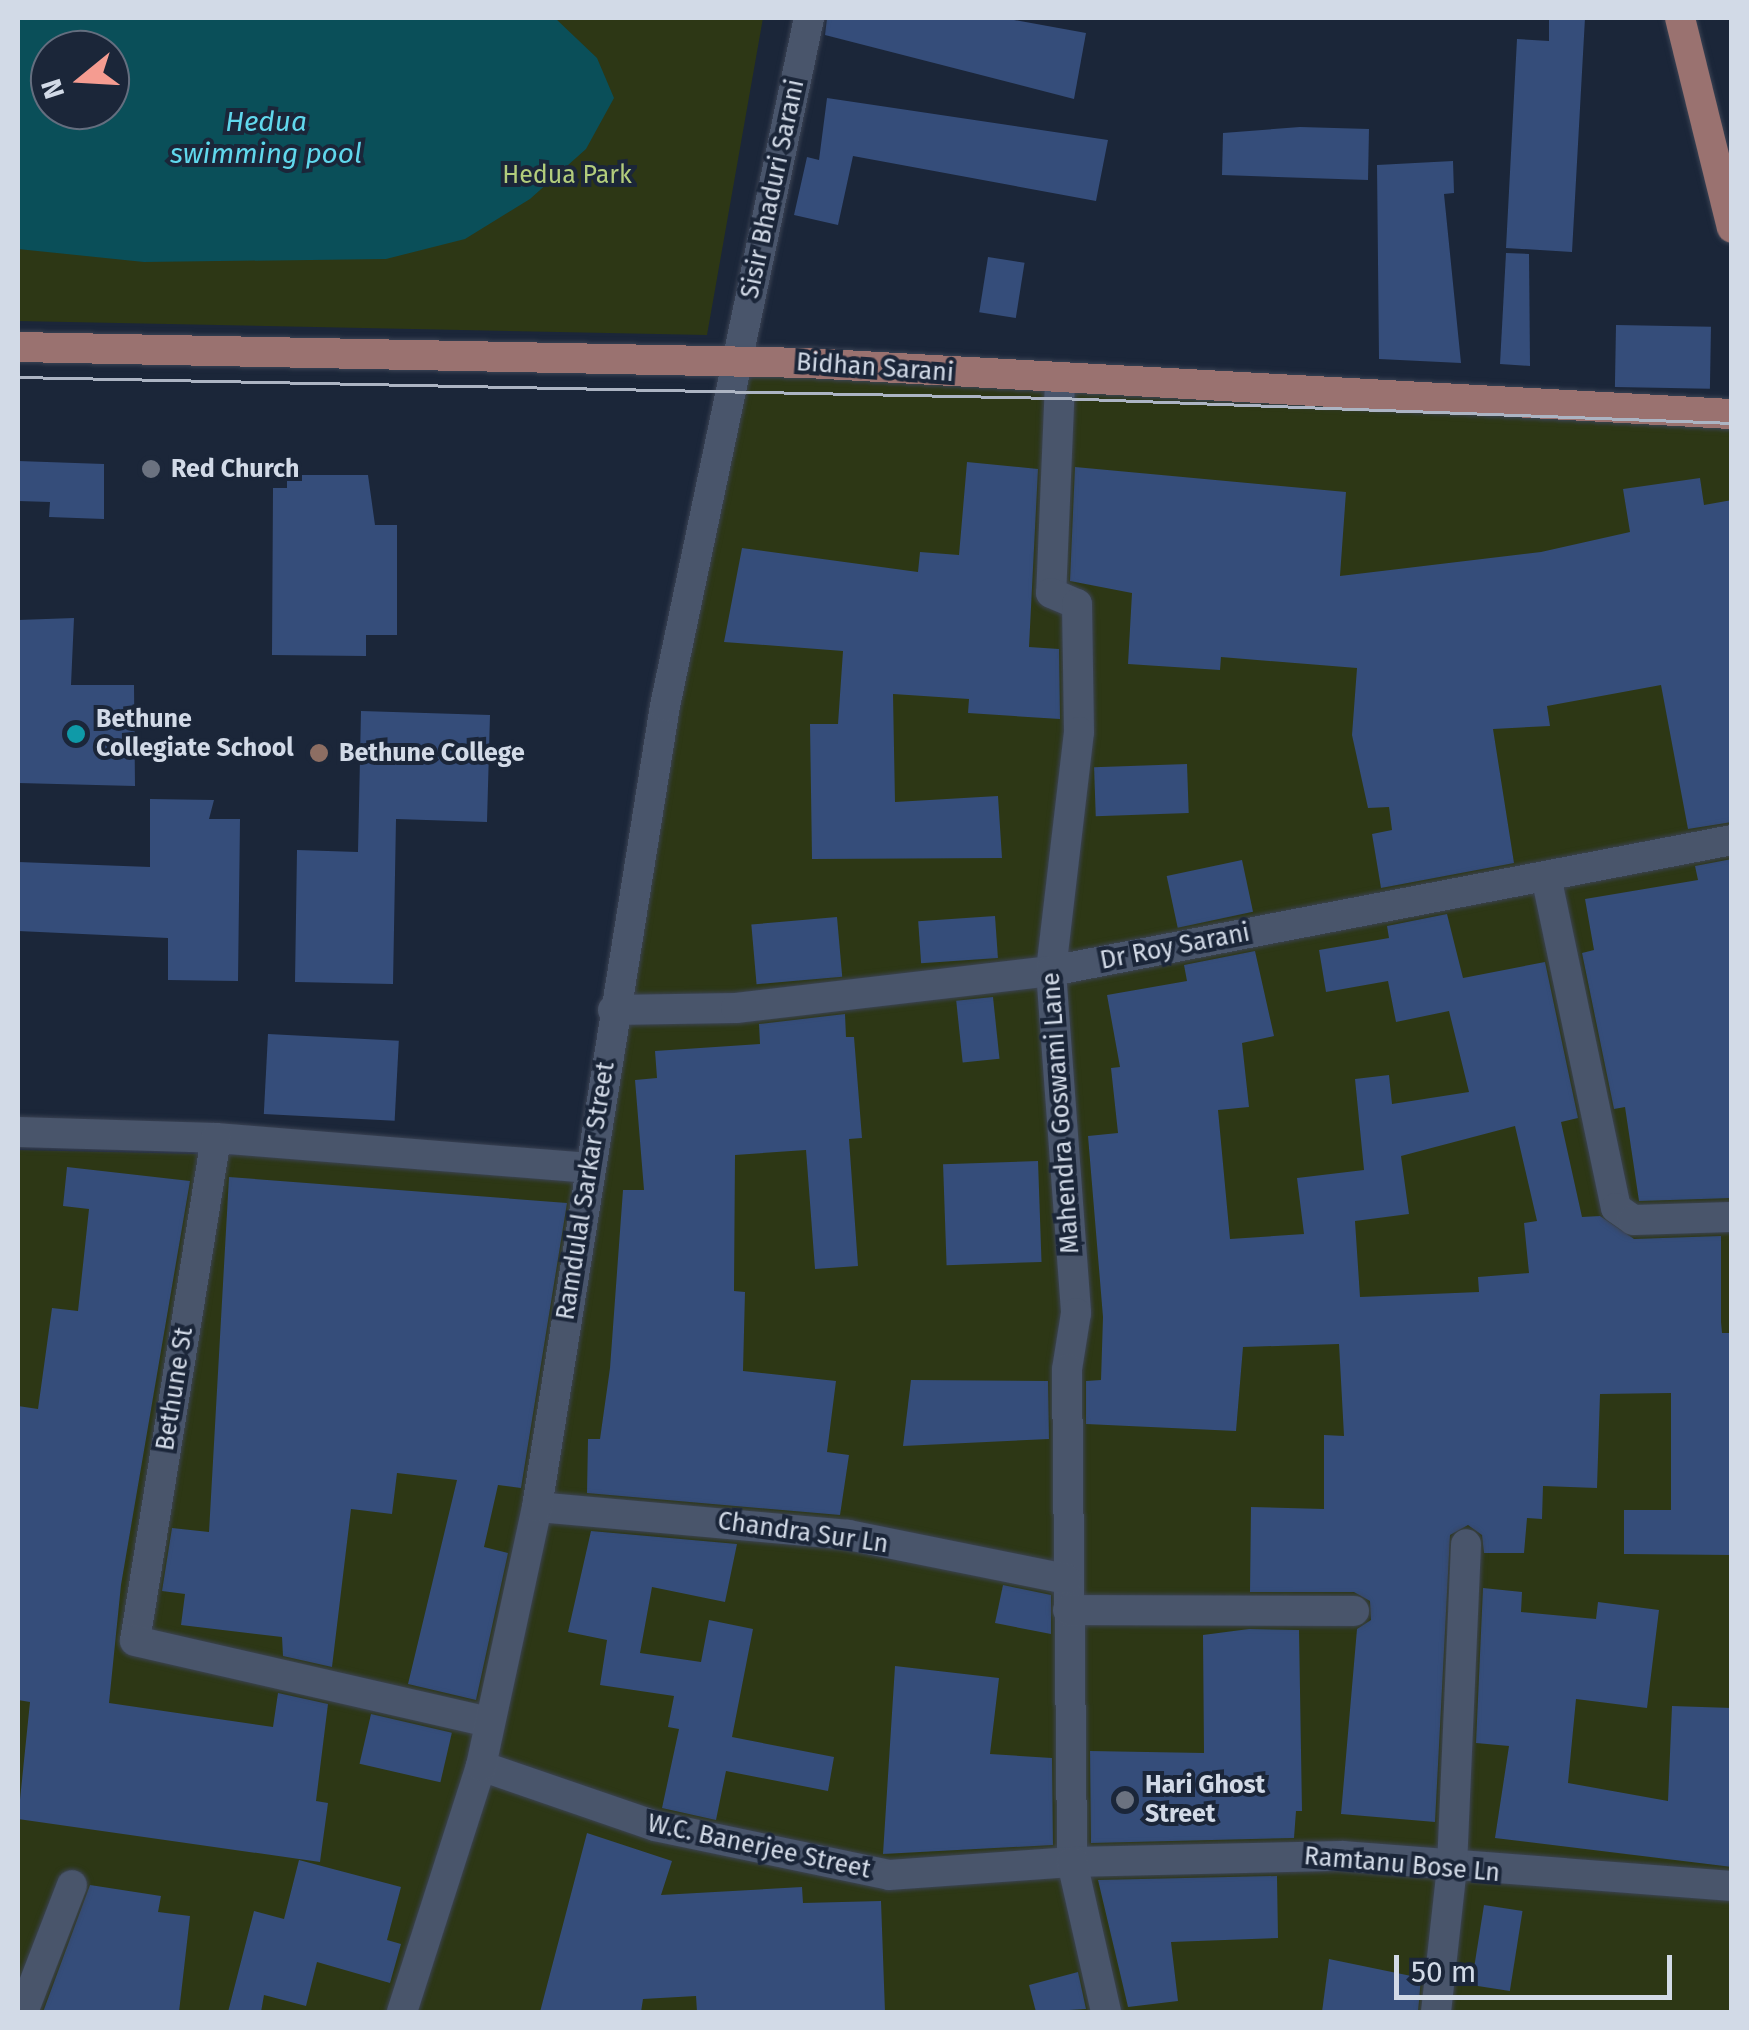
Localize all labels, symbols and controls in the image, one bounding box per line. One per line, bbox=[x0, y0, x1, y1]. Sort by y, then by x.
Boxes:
north arrow bbox=[30, 30, 130, 130]
text: N bbox=[34, 75, 71, 103]
street label: Sisir Bhaduri Sarani bbox=[735, 77, 811, 301]
water label: Hedua swimming pool bbox=[170, 105, 362, 171]
park label: Hedua Park bbox=[502, 160, 632, 190]
street label: Bidhan Sarani bbox=[795, 348, 955, 388]
place label: Red Church bbox=[171, 454, 299, 484]
marker: Red Church bbox=[140, 458, 162, 480]
place label: Bethune Collegiate School bbox=[96, 705, 294, 764]
marker: Bethune Collegiate School bbox=[65, 723, 87, 745]
place label: Bethune College bbox=[339, 738, 525, 768]
marker: Bethune College bbox=[308, 742, 330, 764]
street label: Dr Roy Sarani bbox=[1098, 918, 1252, 976]
street label: Mahendra Goswami Lane bbox=[1036, 971, 1086, 1255]
street label: Ramdulal Sarkar Street bbox=[551, 1060, 621, 1322]
street label: Bethune St bbox=[150, 1325, 200, 1453]
street label: Chandra Sur Ln bbox=[716, 1506, 890, 1560]
place label: Hari Ghost Street bbox=[1145, 1771, 1265, 1830]
marker: Hari Ghost Street bbox=[1114, 1789, 1136, 1811]
street label: W.C. Banerjee Street bbox=[645, 1809, 873, 1885]
street label: Ramtanu Bose Ln bbox=[1303, 1841, 1501, 1889]
scale bar bbox=[1399, 1935, 1676, 1997]
text: 50 m bbox=[1411, 1954, 1476, 1990]

